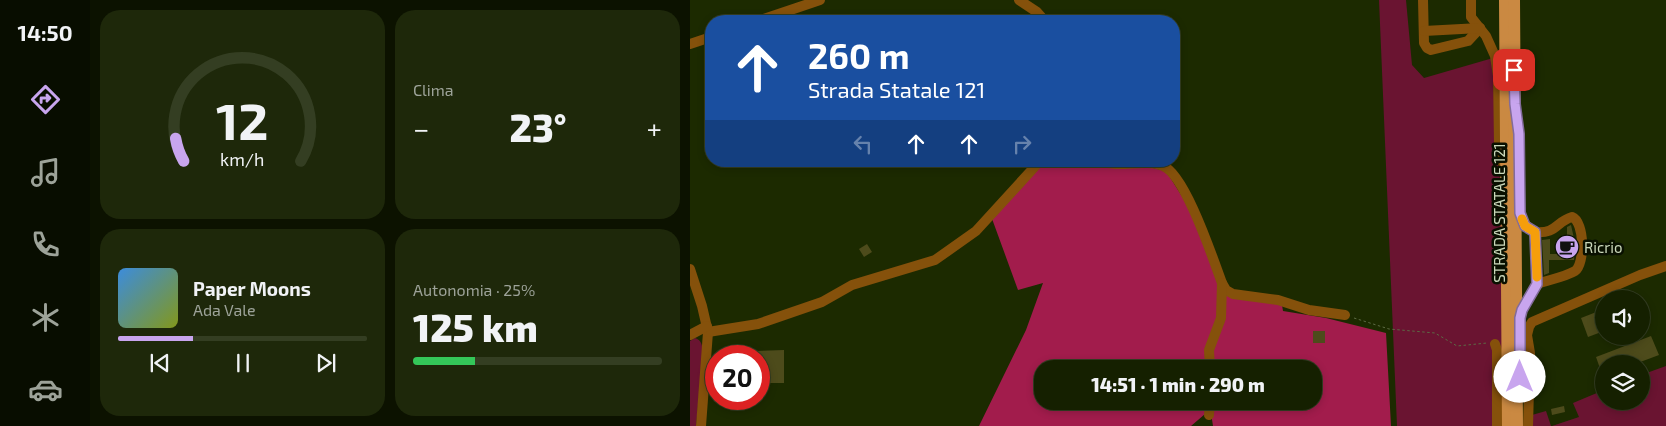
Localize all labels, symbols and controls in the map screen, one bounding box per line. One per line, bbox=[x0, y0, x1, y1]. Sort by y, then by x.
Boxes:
text: 14:50 bbox=[17, 19, 73, 45]
text: 260 m bbox=[808, 34, 909, 76]
icon: ahead bbox=[725, 35, 790, 100]
pin bbox=[1493, 49, 1535, 91]
icon: arrive bbox=[1500, 56, 1528, 84]
text: Strada Statale 121 bbox=[808, 76, 985, 102]
text: Clima bbox=[413, 80, 454, 99]
icon: directions bbox=[28, 82, 63, 117]
text: 12 bbox=[216, 88, 269, 150]
text: 23° bbox=[510, 104, 566, 150]
text: − bbox=[413, 111, 429, 145]
text: + bbox=[647, 111, 662, 145]
icon: left bbox=[849, 130, 877, 158]
icon: ahead bbox=[902, 130, 930, 158]
icon: ahead bbox=[955, 130, 983, 158]
icon: right bbox=[1008, 130, 1036, 158]
street label: STRADA STATALE 121 bbox=[1490, 143, 1508, 283]
text: km/h bbox=[220, 148, 265, 170]
icon: music bbox=[28, 155, 63, 190]
icon: phone bbox=[28, 227, 63, 262]
cafe icon: Ricrio bbox=[1554, 234, 1580, 260]
place label: Ricrio bbox=[1584, 238, 1623, 256]
text: Paper Moons bbox=[193, 277, 311, 300]
text: Autonomia · 25% bbox=[413, 280, 535, 299]
map controls bbox=[1595, 290, 1650, 410]
button: sound bbox=[1595, 290, 1650, 345]
icon: climate bbox=[28, 300, 63, 335]
text: Ada Vale bbox=[193, 300, 256, 319]
text: 125 km bbox=[413, 304, 538, 350]
speed limit sign: 20 bbox=[705, 345, 770, 410]
icon: previous bbox=[146, 349, 174, 377]
icon: pause bbox=[229, 349, 257, 377]
icon: next bbox=[312, 349, 340, 377]
position arrow bbox=[1493, 350, 1545, 402]
button: layers bbox=[1595, 355, 1650, 410]
icon: car bbox=[28, 372, 63, 407]
text: 14:51 · 1 min · 290 m bbox=[1091, 373, 1265, 396]

